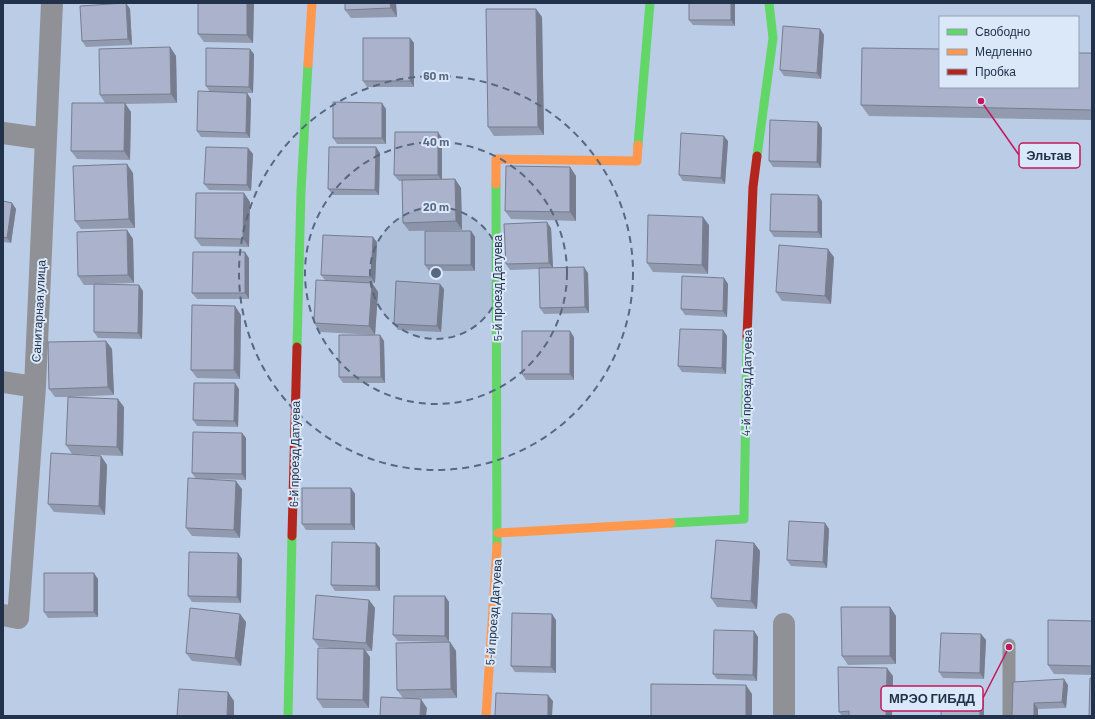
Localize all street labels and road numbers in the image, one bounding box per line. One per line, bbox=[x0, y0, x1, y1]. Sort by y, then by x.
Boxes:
street label: 5-й проезд Датуева bbox=[490, 234, 505, 341]
street label: Санитарная улица bbox=[28, 259, 49, 363]
street label: 4-й проезд Датуева bbox=[738, 329, 755, 437]
street label: 6-й проезд Датуева bbox=[286, 400, 303, 507]
street label: 5-й проезд Датуева bbox=[482, 558, 505, 666]

